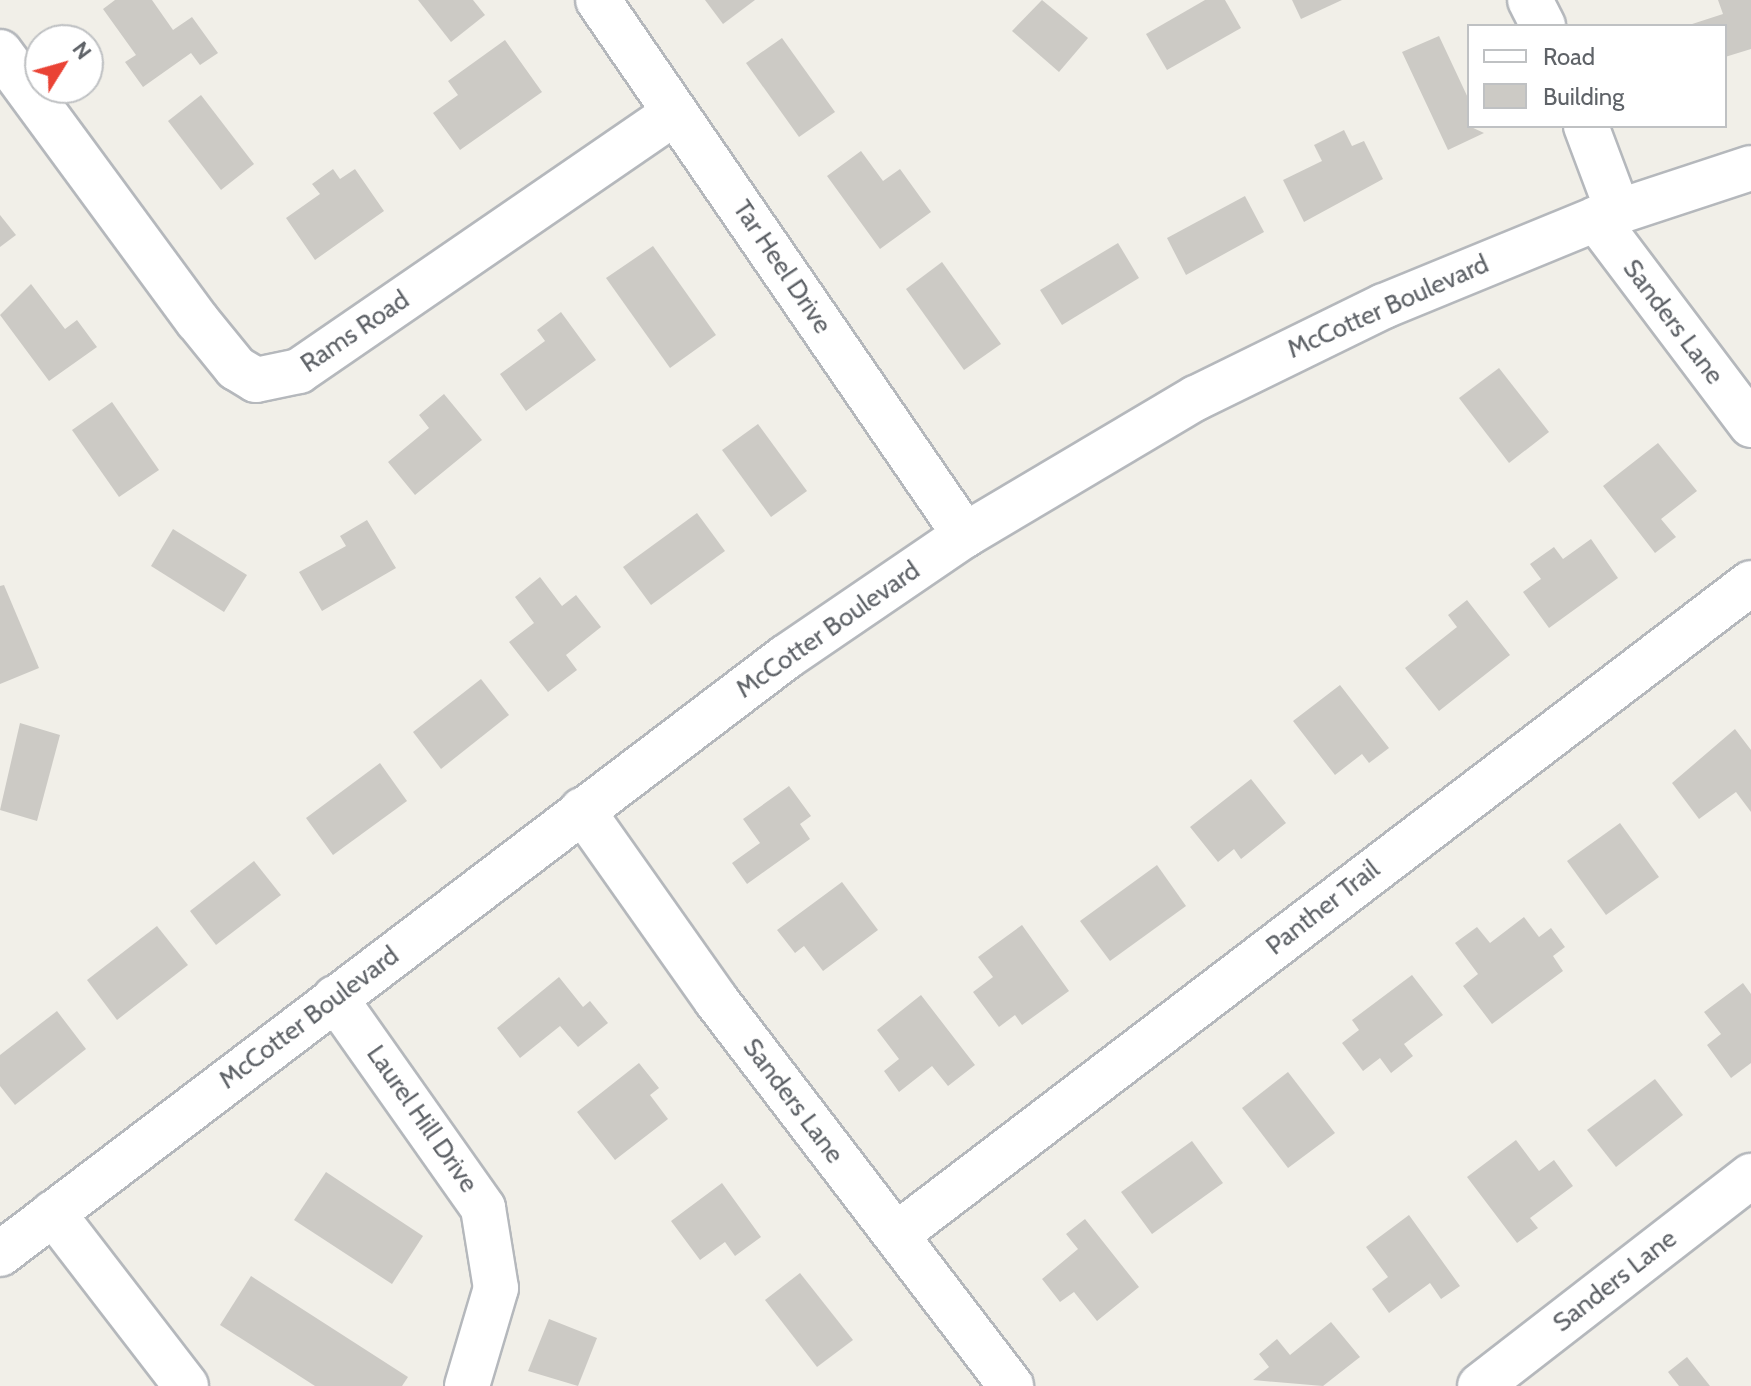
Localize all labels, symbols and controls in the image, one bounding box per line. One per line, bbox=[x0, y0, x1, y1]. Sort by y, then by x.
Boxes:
north arrow bbox=[24, 24, 104, 104]
legend bbox=[1467, 24, 1727, 128]
text: N bbox=[67, 36, 97, 65]
text: Road bbox=[1543, 42, 1595, 71]
text: Building bbox=[1543, 82, 1624, 111]
street label: Tar Heel Drive bbox=[726, 195, 838, 339]
street label: McCotter Boulevard bbox=[1283, 249, 1493, 365]
street label: Sanders Lane bbox=[1616, 253, 1730, 391]
street label: Rams Road bbox=[295, 284, 415, 380]
street label: McCotter Boulevard bbox=[730, 555, 926, 705]
street label: Panther Trail bbox=[1260, 854, 1386, 962]
street label: McCotter Boulevard bbox=[213, 940, 405, 1096]
street label: Sanders Lane bbox=[736, 1032, 850, 1170]
street label: Laurel Hill Drive bbox=[360, 1039, 484, 1199]
street label: Sanders Lane bbox=[1547, 1223, 1683, 1339]

